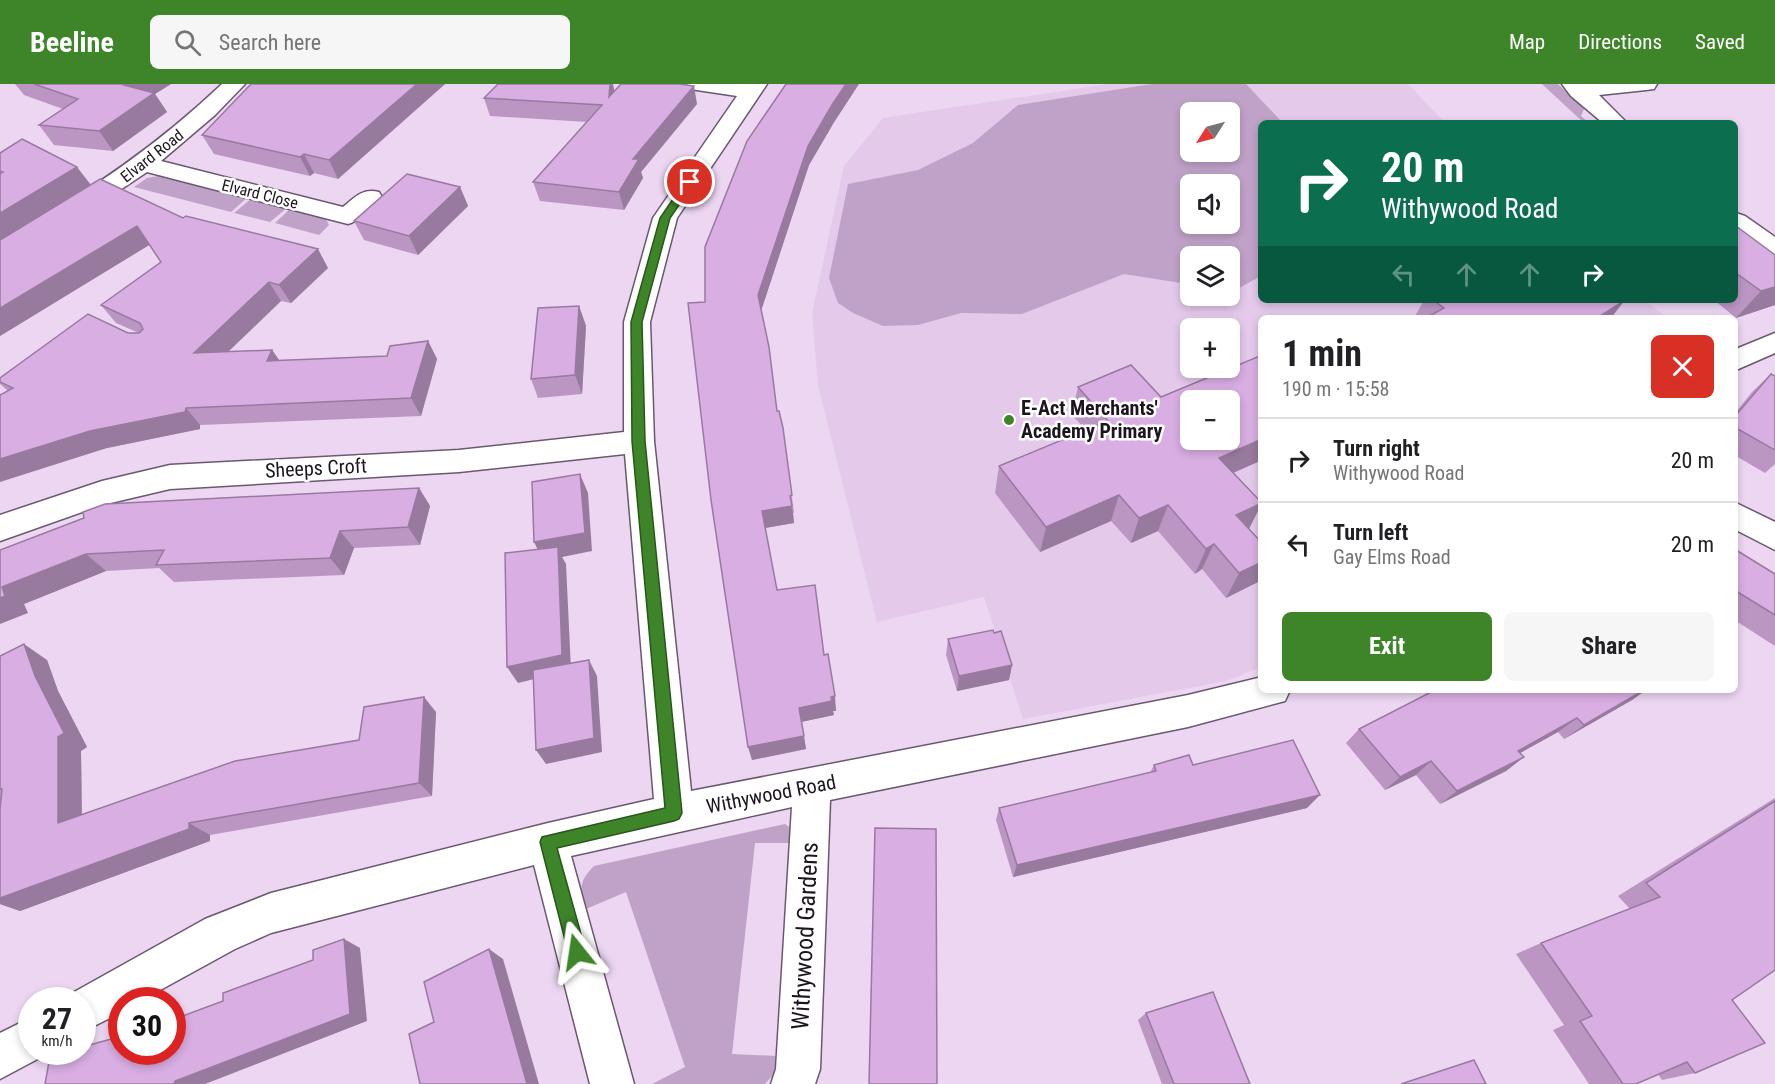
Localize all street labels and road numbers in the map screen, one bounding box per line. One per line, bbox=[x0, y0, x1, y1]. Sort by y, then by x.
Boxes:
street label: Elvard Road bbox=[117, 126, 187, 186]
street label: Elvard Close bbox=[220, 175, 300, 213]
street label: Sheeps Croft bbox=[265, 453, 368, 483]
street label: Withywood Road bbox=[704, 770, 838, 818]
street label: Withywood Gardens bbox=[786, 841, 824, 1031]

